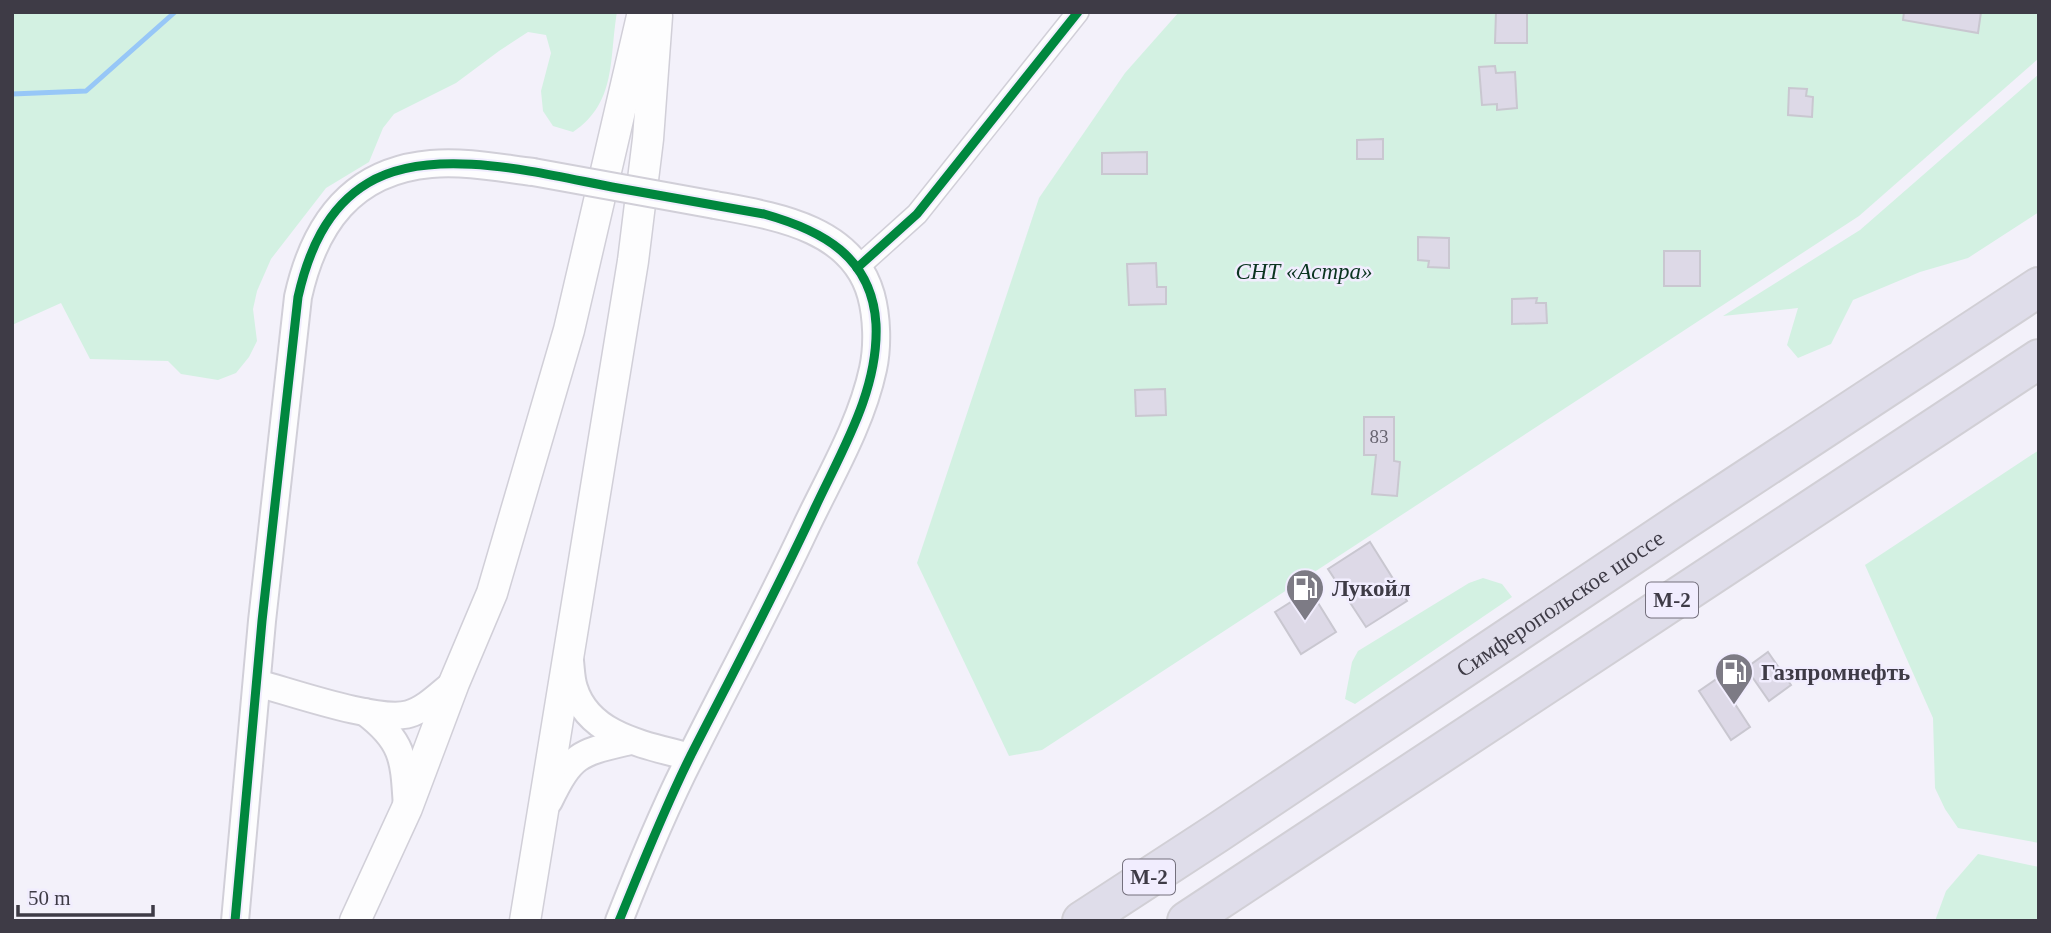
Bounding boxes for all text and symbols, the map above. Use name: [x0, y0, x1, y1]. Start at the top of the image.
park label: СНТ «Астра»: [1235, 259, 1373, 284]
house number: 83: [1370, 426, 1389, 447]
street label: Симферопольское шоссе: [1451, 525, 1669, 682]
fuel station icon: Лукойл: [1284, 567, 1326, 622]
place label: Лукойл: [1332, 576, 1411, 601]
road number: М-2: [1646, 582, 1698, 618]
fuel station icon: Газпромнефть: [1713, 651, 1755, 706]
place label: Газпромнефть: [1761, 660, 1910, 685]
road number: М-2: [1123, 860, 1175, 894]
scale bar: [18, 874, 152, 918]
text: 50 m: [28, 886, 71, 910]

